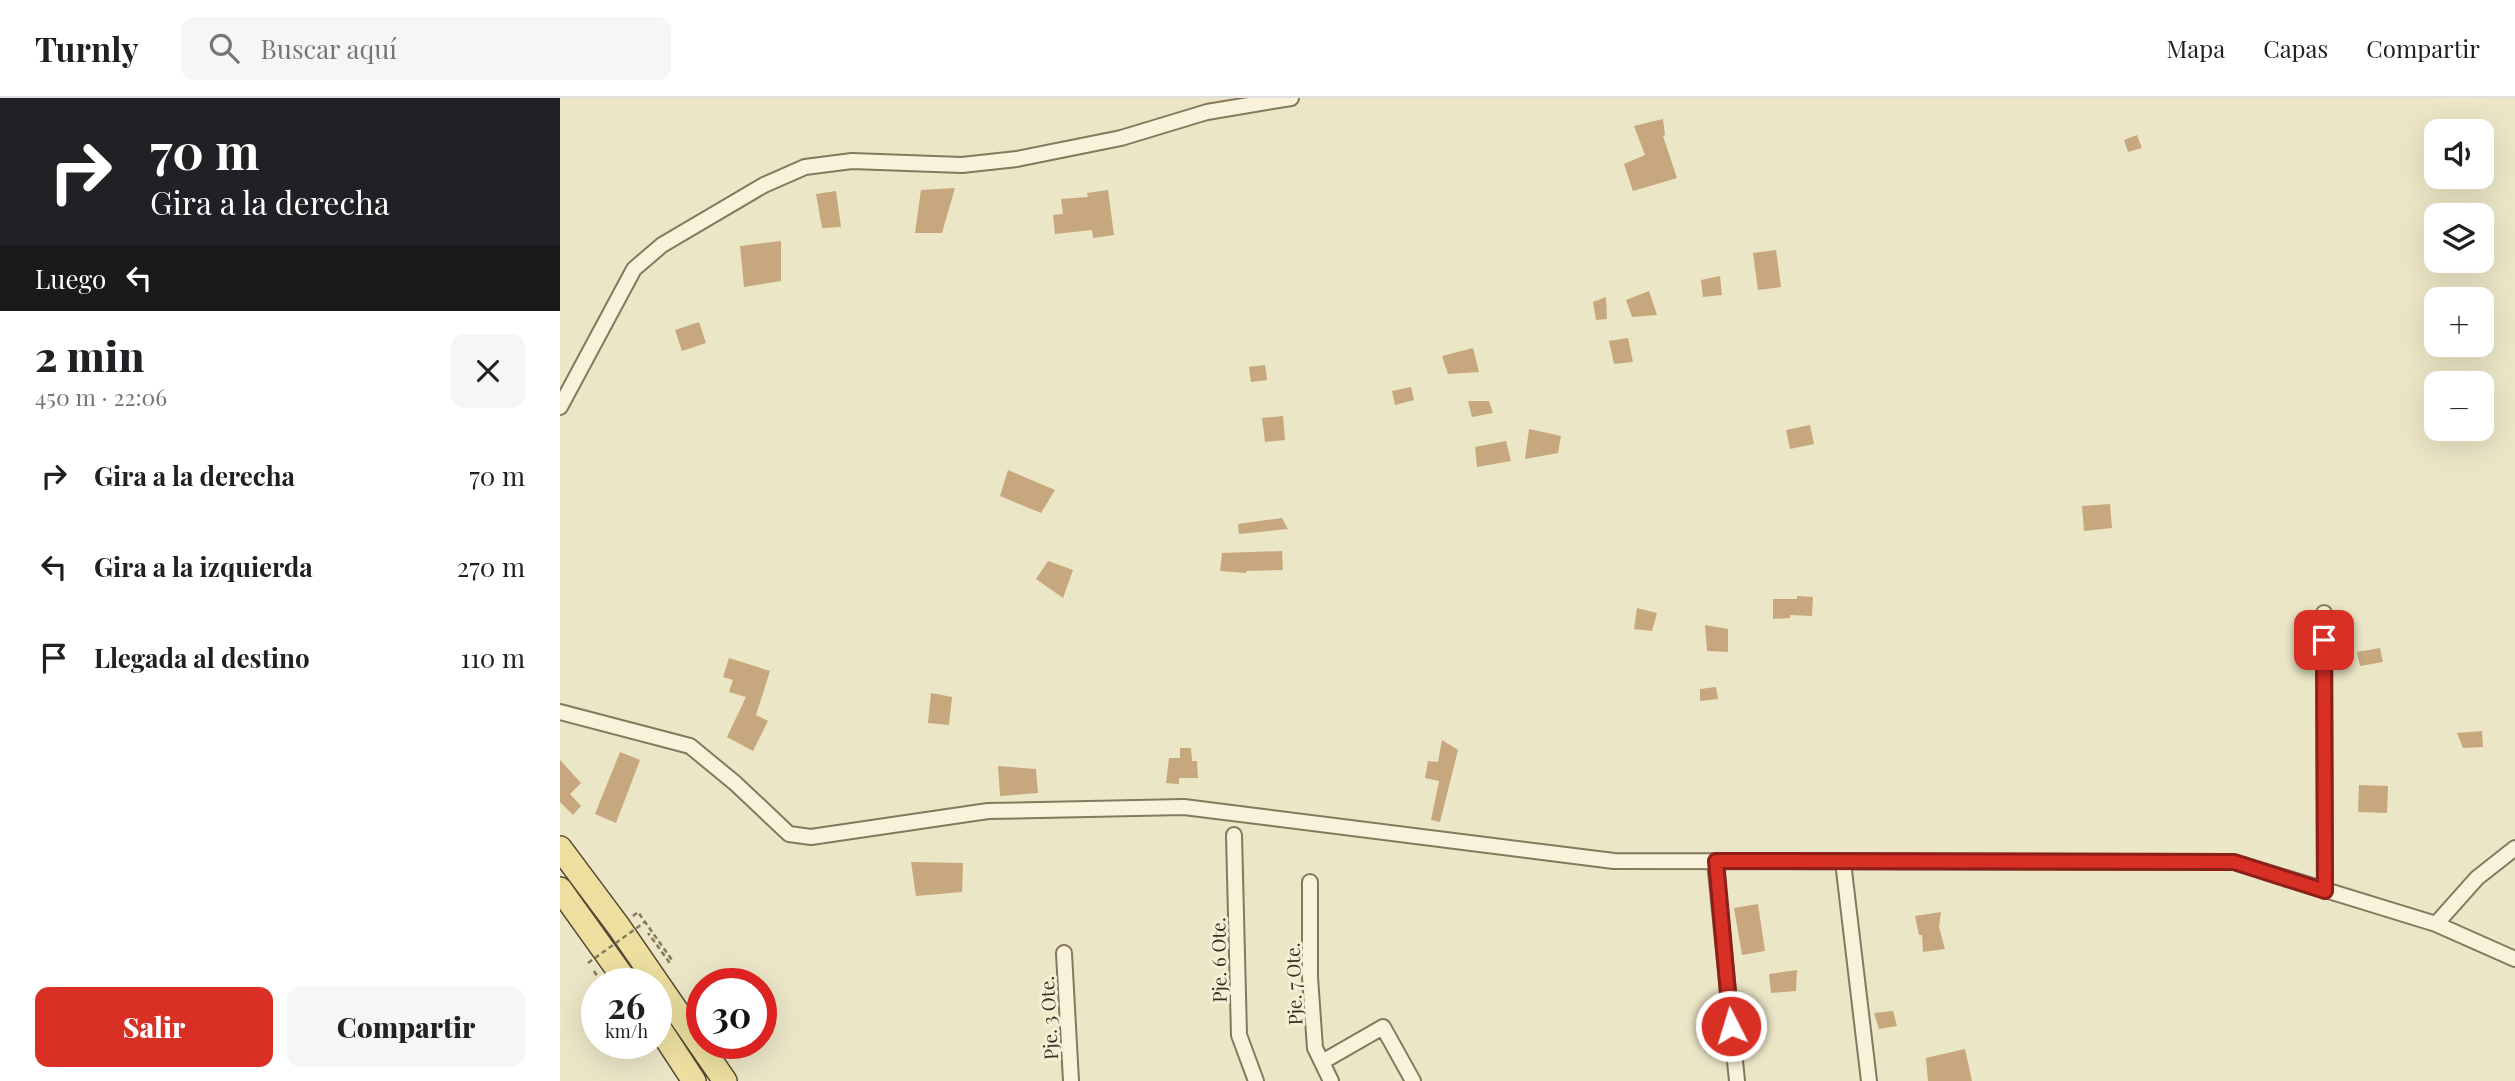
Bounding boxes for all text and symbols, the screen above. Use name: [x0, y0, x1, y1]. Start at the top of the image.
search box: [181, 17, 671, 80]
text: Turnly: [35, 26, 139, 70]
icon: search: [205, 29, 243, 67]
text: Buscar aquí: [261, 31, 397, 66]
text: Mapa: [2167, 32, 2225, 64]
text: Capas: [2263, 32, 2328, 64]
text: Compartir: [2366, 32, 2480, 64]
text: 70 m: [150, 117, 260, 182]
map controls: [2424, 119, 2494, 441]
button: sound: [2424, 119, 2494, 189]
icon: right: [35, 126, 126, 217]
text: Gira a la derecha: [150, 180, 390, 223]
button: layers: [2424, 203, 2494, 273]
icon: left: [120, 259, 158, 297]
text: Luego: [35, 261, 106, 296]
button: +: [2424, 287, 2494, 357]
text: 2 min: [35, 327, 144, 383]
button: close: [451, 334, 525, 408]
button: −: [2424, 371, 2494, 441]
text: 450 m · 22:06: [35, 381, 167, 412]
icon: right: [35, 457, 73, 495]
text: Gira a la derecha: [94, 458, 295, 493]
text: 70 m: [469, 458, 525, 493]
icon: left: [35, 548, 73, 586]
text: Gira a la izquierda: [94, 549, 313, 584]
text: 270 m: [457, 549, 525, 584]
pin: [2294, 610, 2354, 670]
icon: arrive: [2305, 621, 2343, 659]
icon: arrive: [35, 639, 73, 677]
text: Llegada al destino: [94, 640, 310, 675]
text: 110 m: [461, 640, 525, 675]
street label: Pje. 6 Ote.: [1204, 917, 1232, 1003]
street label: Pje. 7 Ote.: [1279, 942, 1307, 1026]
speed limit sign: 30: [686, 968, 777, 1059]
street label: Pje. 3 Ote.: [1033, 975, 1063, 1061]
text: 26: [608, 981, 645, 1028]
button: Salir: [35, 987, 273, 1067]
button: Compartir: [287, 987, 525, 1067]
position arrow: [1694, 989, 1768, 1063]
text: km/h: [605, 1019, 648, 1043]

